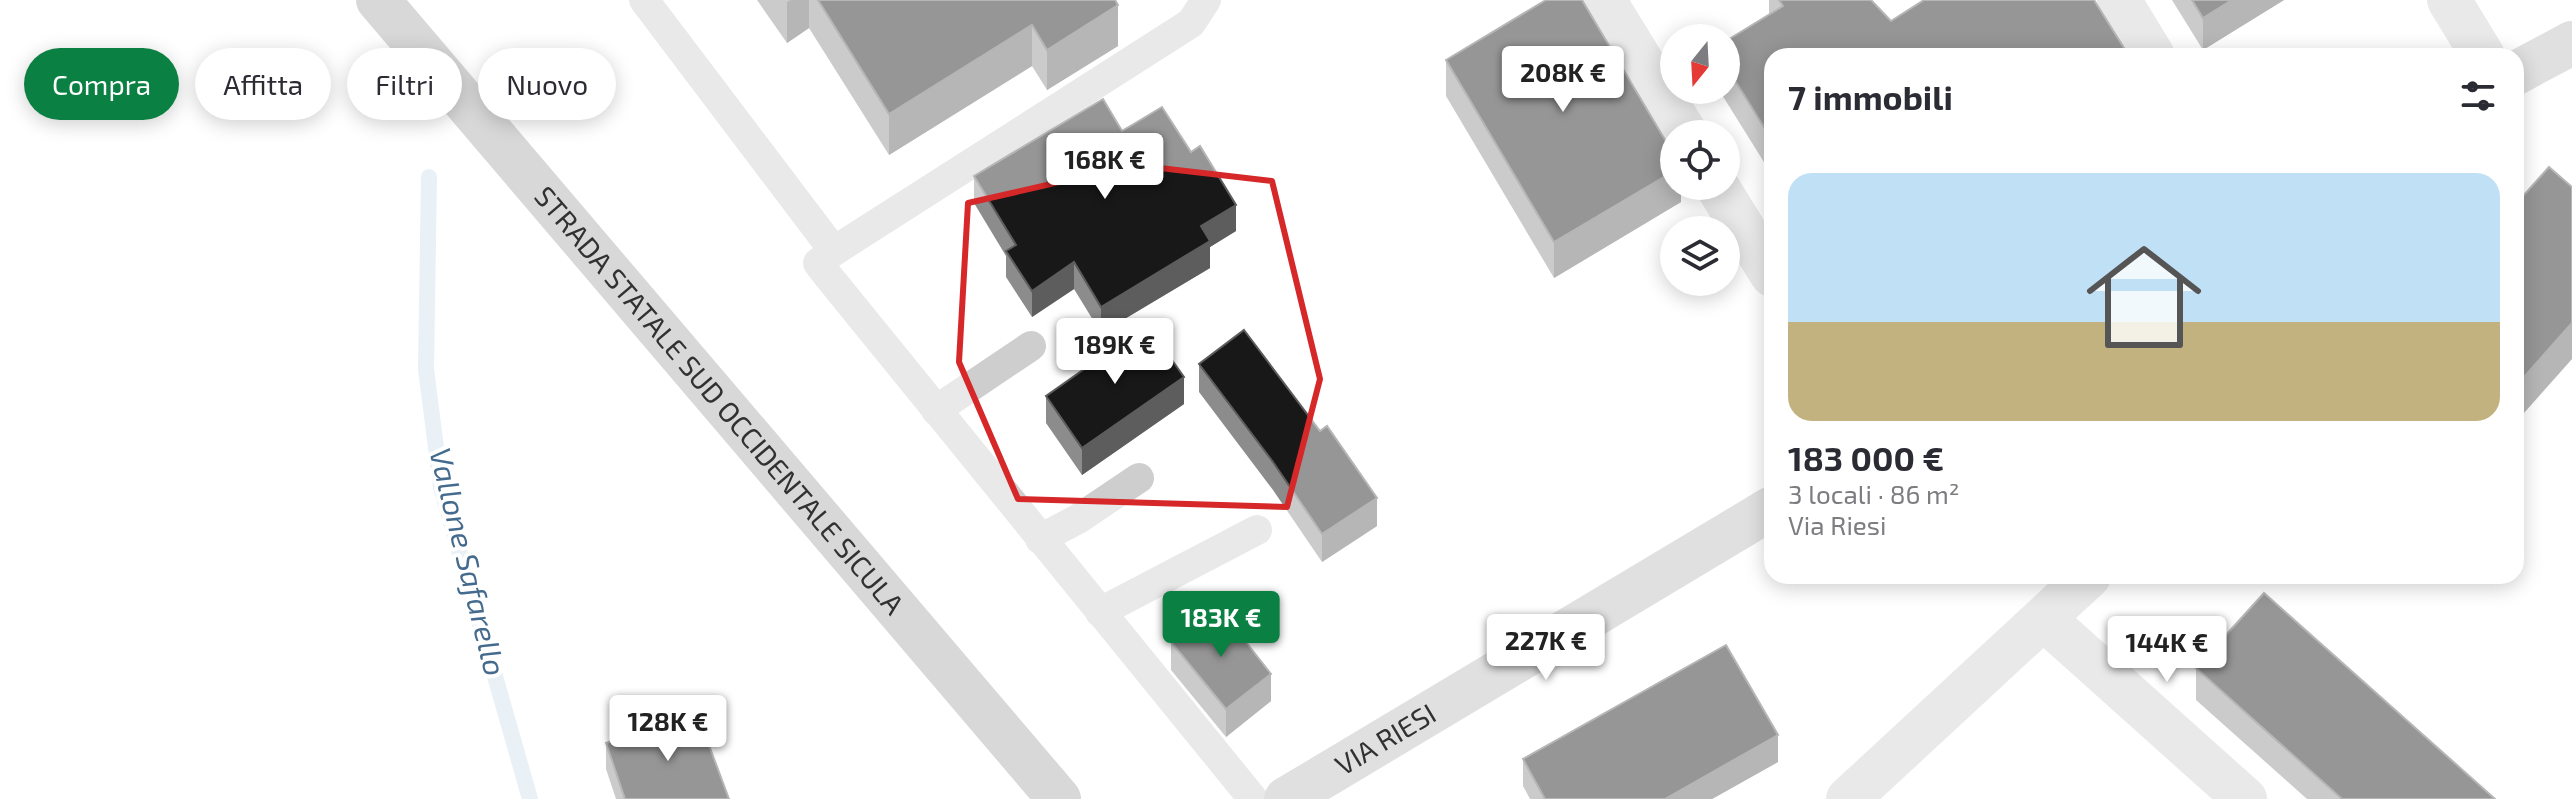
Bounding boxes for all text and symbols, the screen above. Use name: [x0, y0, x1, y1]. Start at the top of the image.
north arrow: [1660, 24, 1740, 104]
map controls: [1660, 24, 1740, 296]
pin: 208K €: [1498, 46, 1628, 114]
chip: Compra: [24, 48, 179, 120]
chip: Affitta: [195, 48, 331, 120]
chip: Filtri: [347, 48, 462, 120]
chip: Nuovo: [478, 48, 616, 120]
text: 208K €: [1520, 56, 1606, 87]
icon: filters: [2456, 74, 2500, 118]
text: 7 immobili: [1788, 76, 1953, 117]
button: locate: [1660, 120, 1740, 200]
pin: 168K €: [1040, 133, 1170, 201]
text: 168K €: [1064, 143, 1146, 174]
street label: STRADA STATALE SUD OCCIDENTALE SICULA: [528, 179, 912, 621]
button: layers: [1660, 216, 1740, 296]
icon: home: [2072, 225, 2216, 369]
pin: 189K €: [1050, 318, 1180, 386]
text: 189K €: [1074, 328, 1156, 359]
text: 183 000 €: [1788, 437, 1944, 478]
water label: Vallone Safarello: [423, 444, 515, 679]
text: 3 locali · 86 m²: [1788, 478, 1960, 509]
text: Via Riesi: [1788, 509, 1887, 540]
pin: 183K €: [1156, 591, 1286, 659]
text: 183K €: [1181, 601, 1261, 632]
pin: 227K €: [1481, 614, 1611, 682]
pin: 144K €: [2102, 616, 2232, 684]
text: 227K €: [1505, 624, 1587, 655]
text: 144K €: [2126, 626, 2208, 657]
pin: 128K €: [603, 695, 733, 763]
street label: VIA RIESI: [1329, 696, 1441, 782]
text: 128K €: [627, 705, 709, 736]

